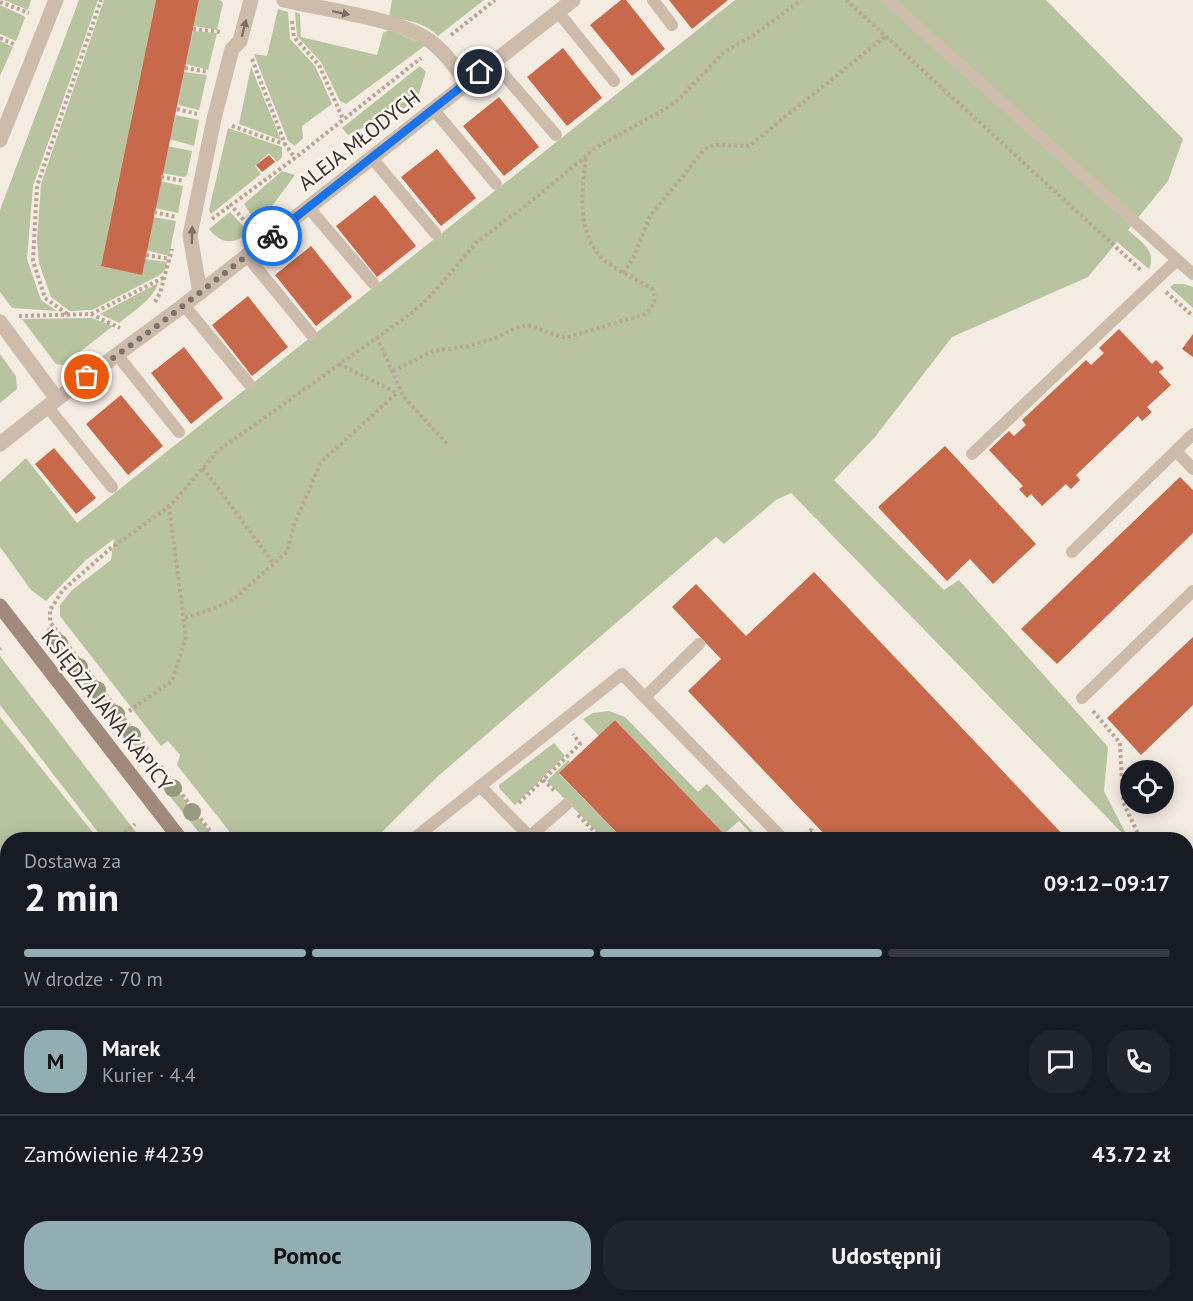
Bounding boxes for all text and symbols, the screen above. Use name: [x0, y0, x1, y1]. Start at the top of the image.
one-way arrow: [331, 8, 350, 18]
one-way arrow: [239, 19, 249, 37]
pin: [454, 46, 505, 97]
icon: home: [463, 55, 496, 88]
street label: ALEJA MŁODYCH: [292, 84, 426, 196]
courier: [242, 206, 302, 266]
icon: bike: [256, 220, 289, 253]
one-way arrow: [187, 226, 197, 245]
pin: [61, 351, 112, 402]
icon: bag: [70, 360, 103, 393]
street label: KSIĘDZA JANA KAPICY: [36, 624, 179, 796]
map controls: [1120, 760, 1174, 814]
button: locate: [1120, 760, 1174, 814]
text: Dostawa za: [24, 848, 121, 874]
text: 09:12–09:17: [1044, 869, 1170, 897]
text: 2 min: [24, 871, 119, 922]
text: W drodze · 70 m: [24, 966, 163, 992]
button: chat: [1029, 1030, 1092, 1093]
button: phone: [1107, 1030, 1170, 1093]
text: Marek: [102, 1034, 160, 1062]
text: M: [47, 1047, 64, 1075]
text: Kurier · 4.4: [102, 1062, 196, 1088]
text: Zamówienie #4239: [24, 1140, 204, 1168]
text: 43.72 zł: [1092, 1140, 1170, 1168]
button: Pomoc: [24, 1221, 591, 1290]
button: Udostępnij: [603, 1221, 1170, 1290]

